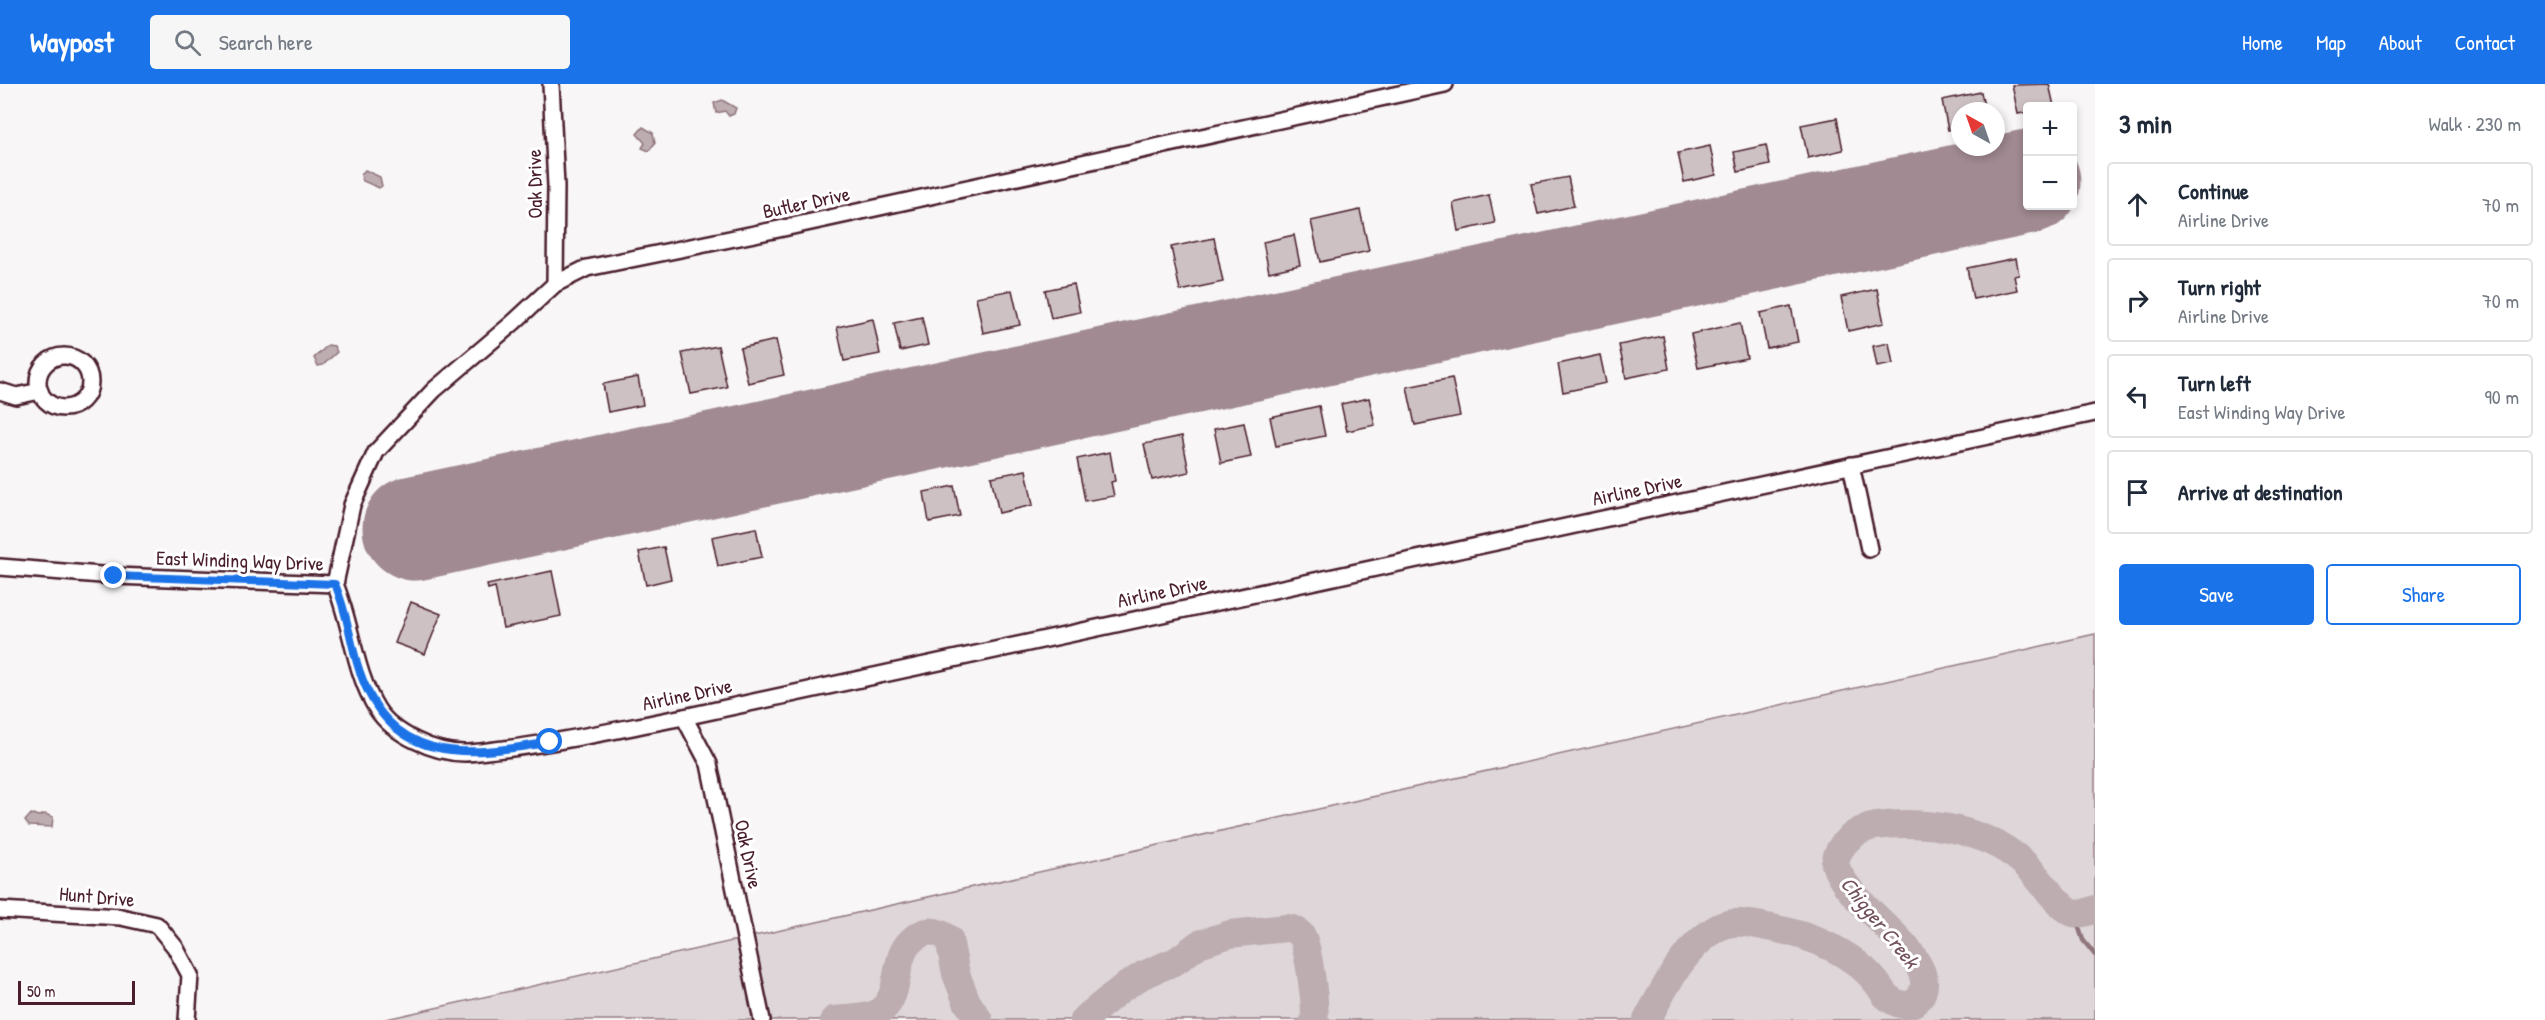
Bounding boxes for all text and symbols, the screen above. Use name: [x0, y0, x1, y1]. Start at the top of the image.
search box: [150, 15, 570, 69]
text: Waypost: [30, 23, 114, 61]
icon: search: [171, 26, 204, 59]
text: Search here: [219, 27, 313, 57]
text: Home: [2242, 28, 2283, 57]
text: Map: [2316, 28, 2346, 57]
text: About: [2379, 28, 2422, 57]
text: Contact: [2455, 28, 2515, 57]
north arrow: [1951, 102, 2005, 156]
map controls: [2023, 102, 2077, 210]
button: +: [2023, 102, 2077, 156]
text: 3 min: [2119, 106, 2172, 141]
text: Walk · 230 m: [2429, 110, 2521, 137]
street label: Oak Drive: [520, 149, 548, 219]
button: −: [2023, 156, 2077, 210]
text: Continue: [2178, 176, 2249, 206]
street label: Butler Drive: [760, 180, 852, 224]
icon: ahead: [2121, 188, 2154, 221]
text: 70 m: [2482, 191, 2519, 218]
text: Airline Drive: [2178, 206, 2269, 233]
text: Turn right: [2178, 272, 2261, 302]
icon: right: [2121, 284, 2154, 317]
text: 70 m: [2482, 287, 2519, 314]
text: Airline Drive: [2178, 302, 2269, 329]
text: Turn left: [2178, 368, 2251, 398]
icon: left: [2121, 380, 2154, 413]
text: 90 m: [2485, 383, 2519, 410]
text: East Winding Way Drive: [2178, 398, 2345, 425]
street label: Airline Drive: [1590, 466, 1684, 512]
icon: arrive: [2121, 476, 2154, 509]
text: Arrive at destination: [2178, 477, 2343, 507]
street label: East Winding Way Drive: [156, 544, 324, 576]
route end: [100, 562, 126, 588]
button: Save: [2119, 564, 2314, 625]
button: Share: [2326, 564, 2521, 625]
street label: Airline Drive: [1115, 568, 1209, 614]
street label: Airline Drive: [640, 671, 734, 717]
route start: [536, 728, 562, 754]
street label: Oak Drive: [729, 817, 769, 891]
water label: Chigger Creek: [1834, 870, 1927, 976]
street label: Hunt Drive: [58, 879, 136, 913]
scale bar: [18, 978, 135, 1006]
text: 50 m: [27, 980, 56, 1002]

